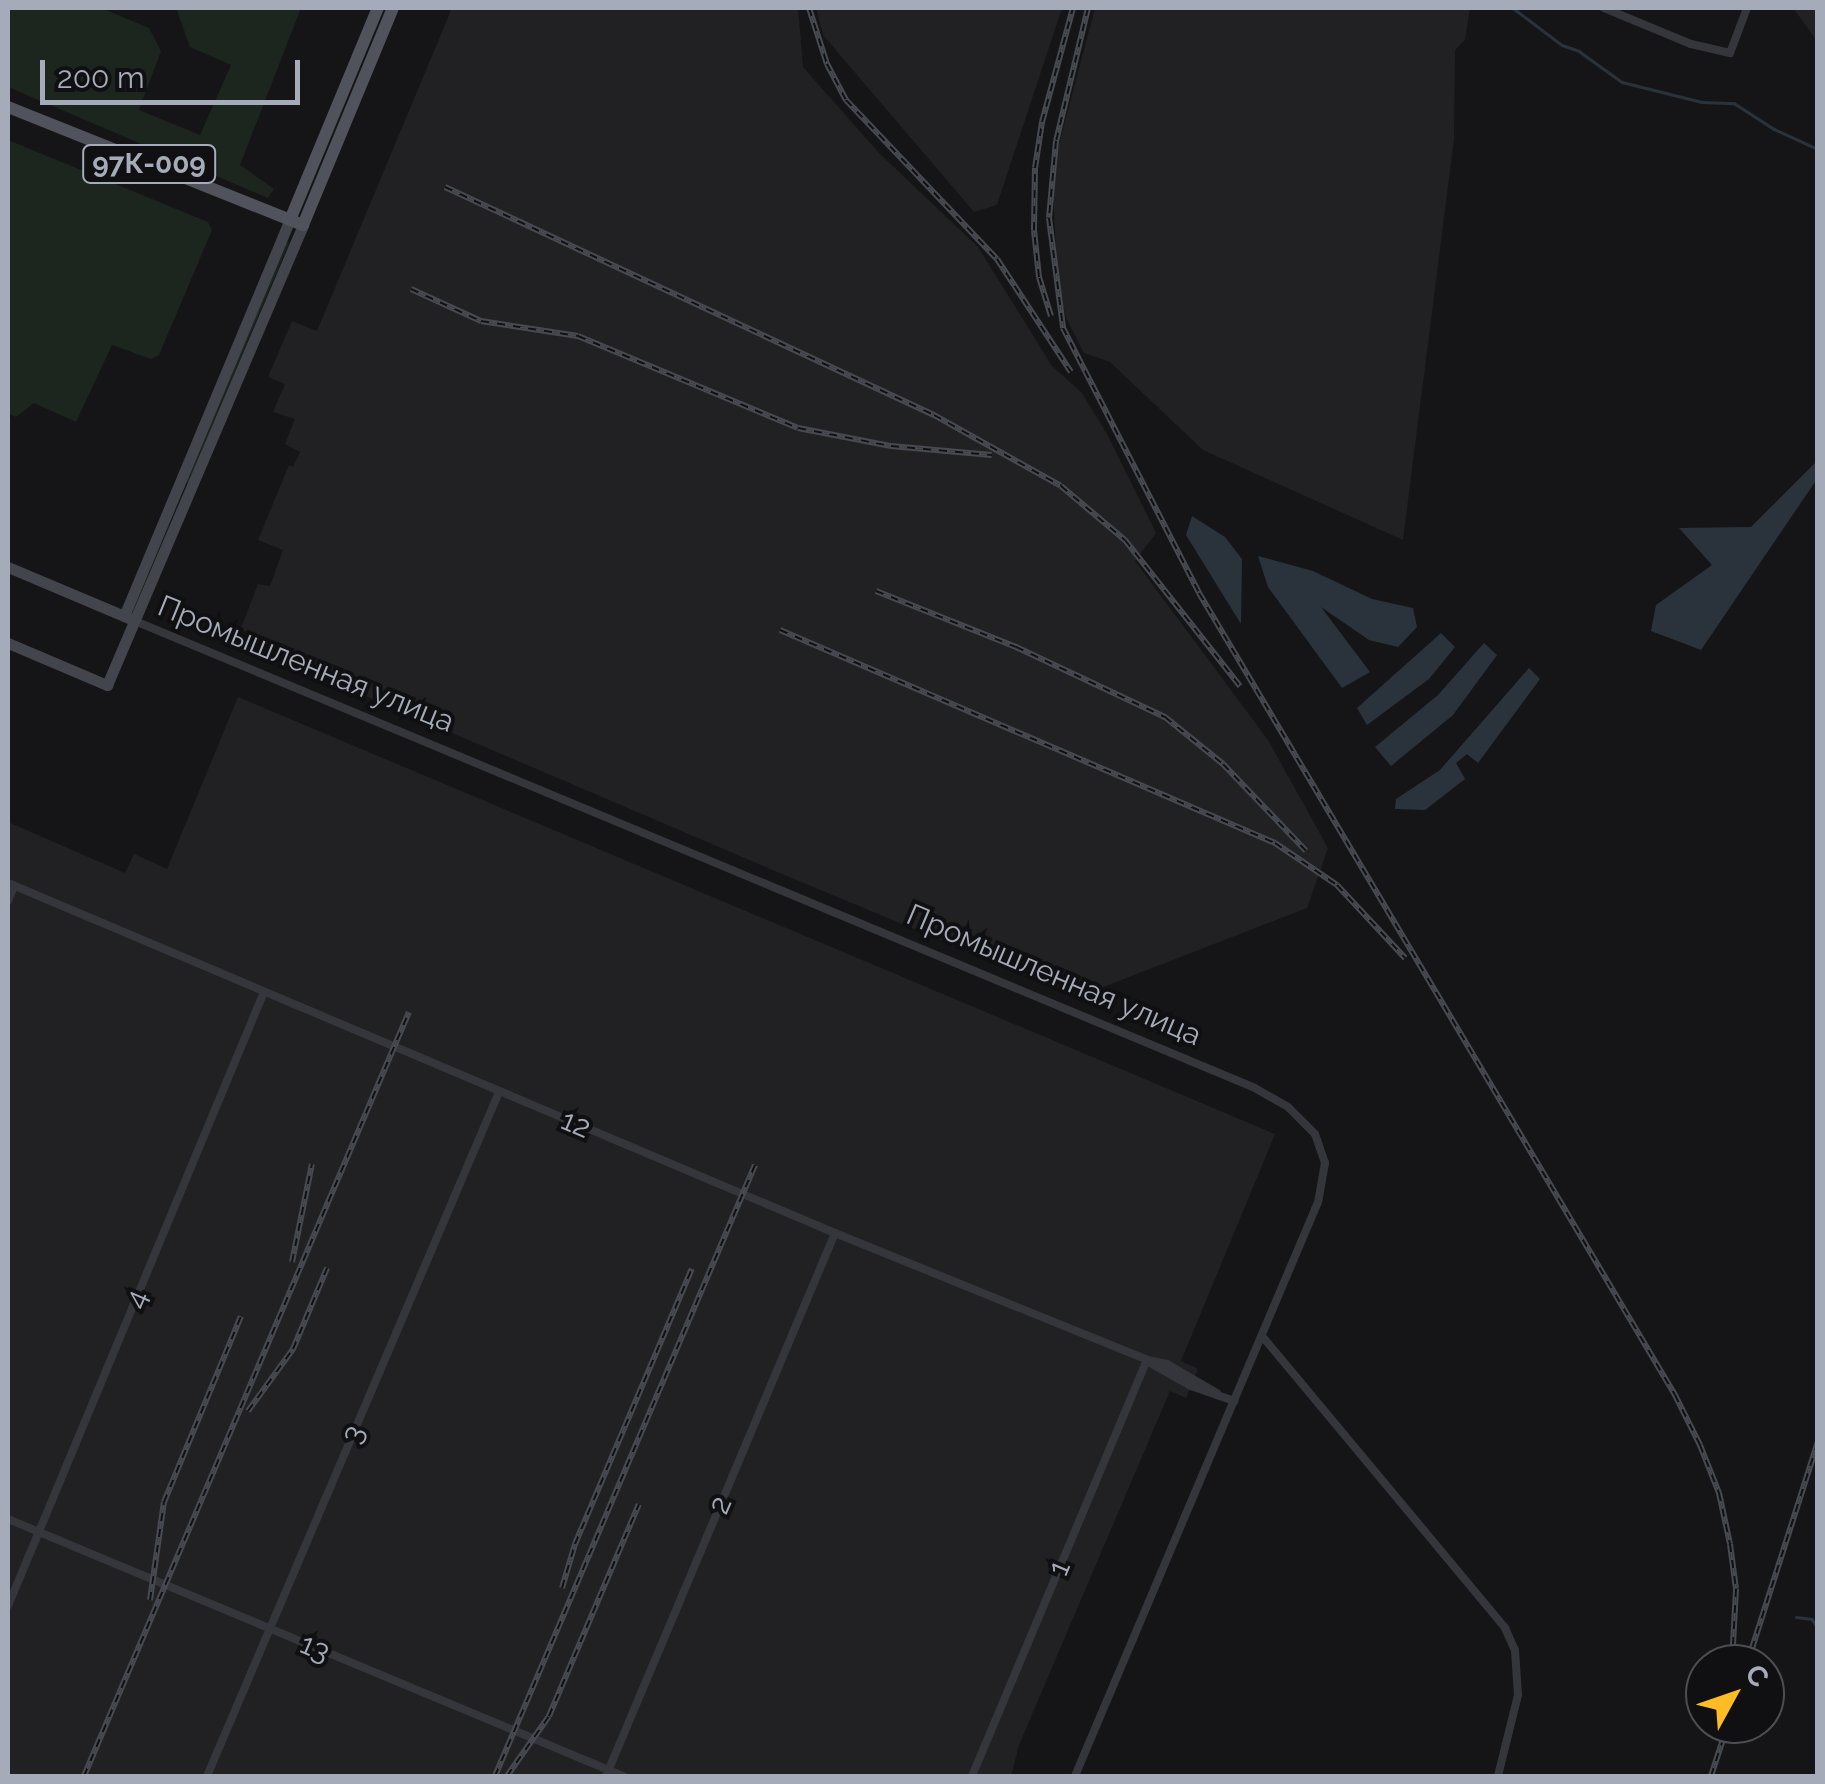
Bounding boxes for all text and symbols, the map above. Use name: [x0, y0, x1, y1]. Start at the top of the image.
scale bar: [45, 40, 305, 102]
text: 200 m: [57, 60, 145, 95]
road number: 97К-009: [82, 141, 216, 187]
street label: Промышленная улица: [152, 588, 460, 740]
street label: Промышленная улица: [901, 896, 1207, 1054]
street label: 12: [556, 1102, 596, 1146]
street label: 4: [116, 1284, 156, 1314]
street label: 3: [333, 1420, 373, 1448]
street label: 2: [700, 1491, 740, 1519]
street label: 1: [1040, 1555, 1078, 1581]
street label: 13: [295, 1626, 335, 1670]
north arrow: [1685, 1644, 1785, 1744]
text: С: [1738, 1658, 1776, 1694]

